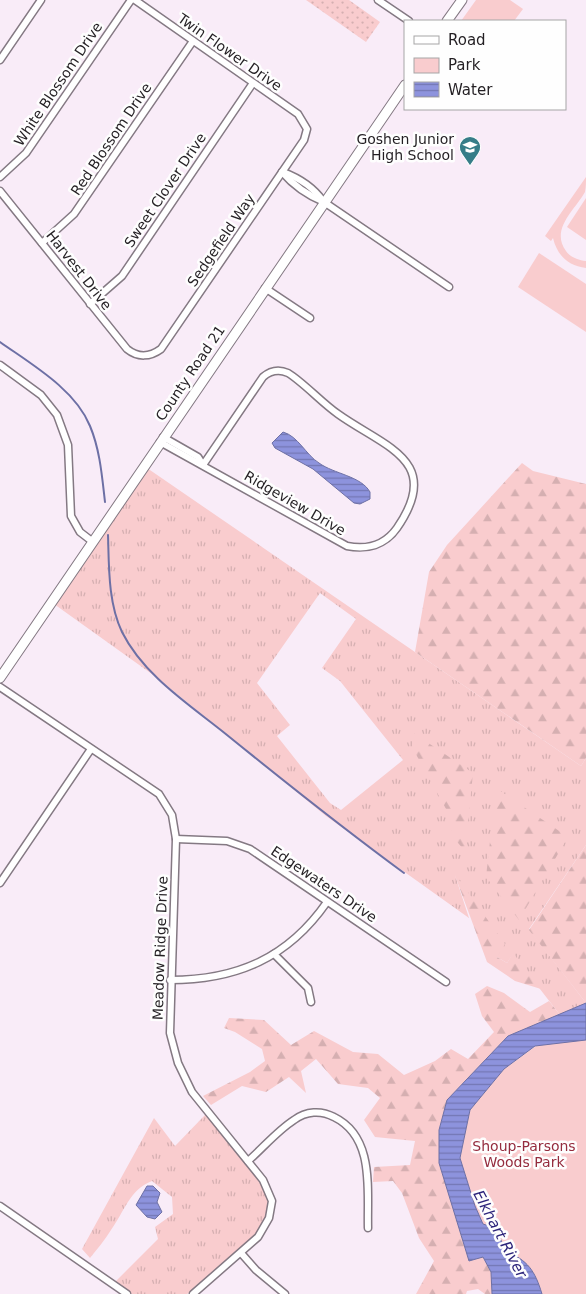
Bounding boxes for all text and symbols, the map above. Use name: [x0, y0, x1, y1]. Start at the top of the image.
street label: Twin Flower Drive: [174, 10, 285, 94]
street label: White Blossom Drive: [11, 19, 105, 149]
legend: [404, 20, 566, 110]
text: Road: [448, 31, 486, 49]
text: Park: [448, 56, 481, 74]
street label: Red Blossom Drive: [68, 80, 154, 198]
text: Water: [448, 81, 493, 99]
street label: Sweet Clover Drive: [121, 130, 209, 250]
place label: Goshen Junior High School: [356, 131, 454, 163]
school or university icon: Goshen Junior High School: [458, 135, 482, 166]
street label: Sedgefield Way: [184, 191, 258, 289]
street label: Harvest Drive: [43, 227, 115, 313]
street label: County Road 21: [152, 322, 228, 424]
street label: Ridgeview Drive: [242, 468, 348, 538]
street label: Edgewaters Drive: [268, 843, 380, 925]
street label: Meadow Ridge Drive: [149, 876, 171, 1020]
park label: Shoup-Parsons Woods Park: [472, 1138, 576, 1170]
water label: Elkhart River: [469, 1187, 531, 1282]

